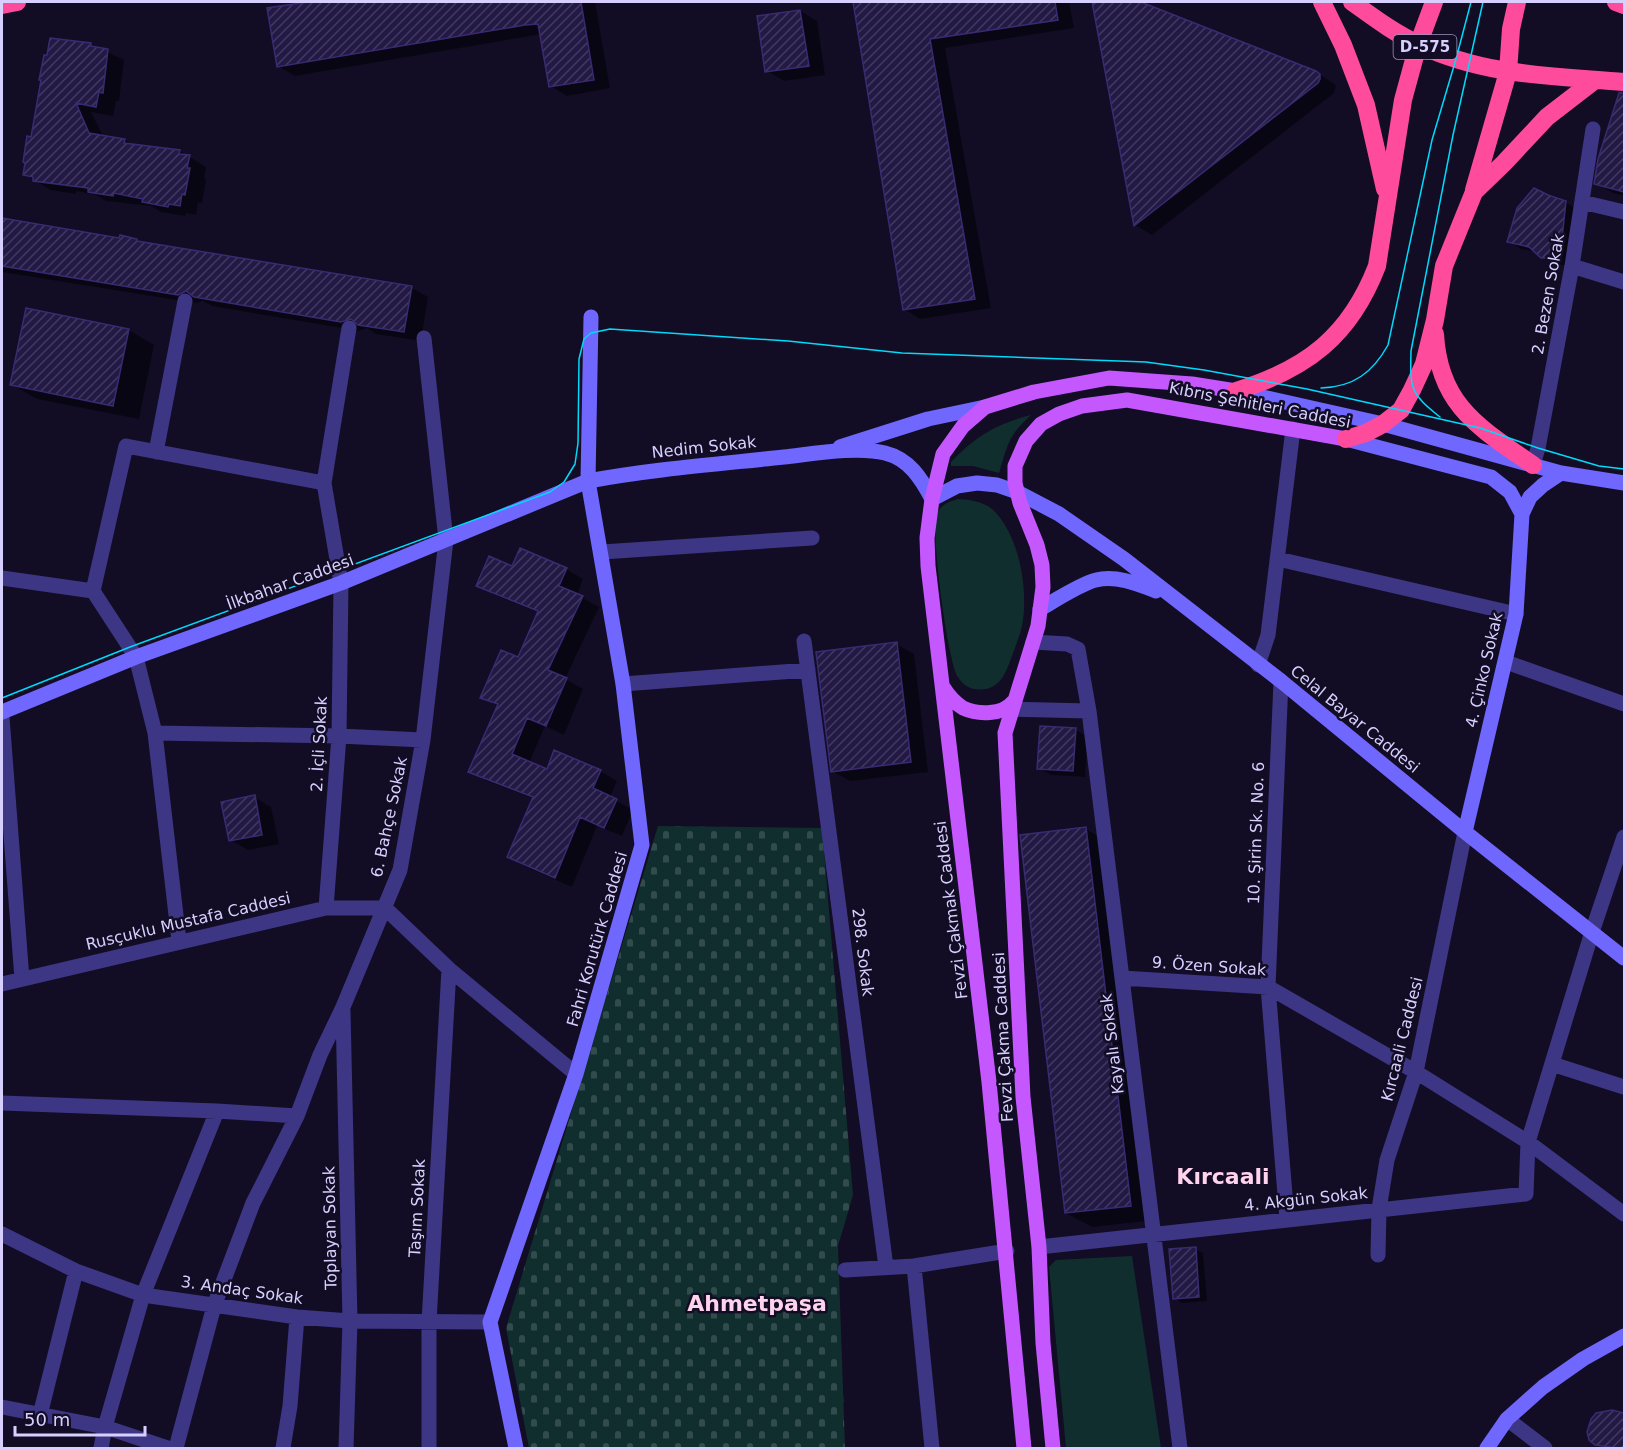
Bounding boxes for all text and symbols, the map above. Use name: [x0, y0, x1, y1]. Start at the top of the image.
road number: D-575: [1394, 35, 1456, 59]
street label: 2. Bezen Sokak: [1528, 231, 1568, 356]
street label: Kıbrıs Şehitleri Caddesi: [1168, 378, 1352, 432]
street label: Nedim Sokak: [651, 432, 758, 462]
street label: İlkbahar Caddesi: [224, 550, 356, 614]
street label: 4. Çinko Sokak: [1462, 610, 1507, 729]
street label: Celal Bayar Caddesi: [1287, 661, 1423, 777]
street label: 2. İçli Sokak: [307, 695, 331, 792]
street label: 6. Bahçe Sokak: [367, 754, 411, 879]
street label: 10. Şirin Sk. No. 6: [1244, 761, 1268, 905]
street label: Fevzi Çakmak Caddesi: [931, 820, 971, 1000]
street label: Fahri Korutürk Caddesi: [563, 849, 631, 1029]
street label: Rusçuklu Mustafa Caddesi: [84, 888, 292, 954]
street label: 298. Sokak: [848, 907, 878, 998]
street label: Fevzi Çakma Caddesi: [989, 952, 1017, 1122]
street label: 9. Özen Sokak: [1151, 953, 1267, 980]
street label: Kırcaali Caddesi: [1377, 975, 1427, 1103]
street label: Kayalı Sokak: [1096, 992, 1128, 1095]
street label: Taşım Sokak: [405, 1158, 429, 1259]
district label: Kırcaali: [1176, 1164, 1270, 1189]
street label: Toplayan Sokak: [319, 1165, 341, 1291]
street label: 4. Akgün Sokak: [1243, 1183, 1369, 1215]
street label: 3. Andaç Sokak: [180, 1272, 305, 1308]
district label: Ahmetpaşa: [687, 1291, 827, 1316]
scale bar: [15, 1399, 146, 1437]
text: 50 m: [24, 1409, 70, 1430]

